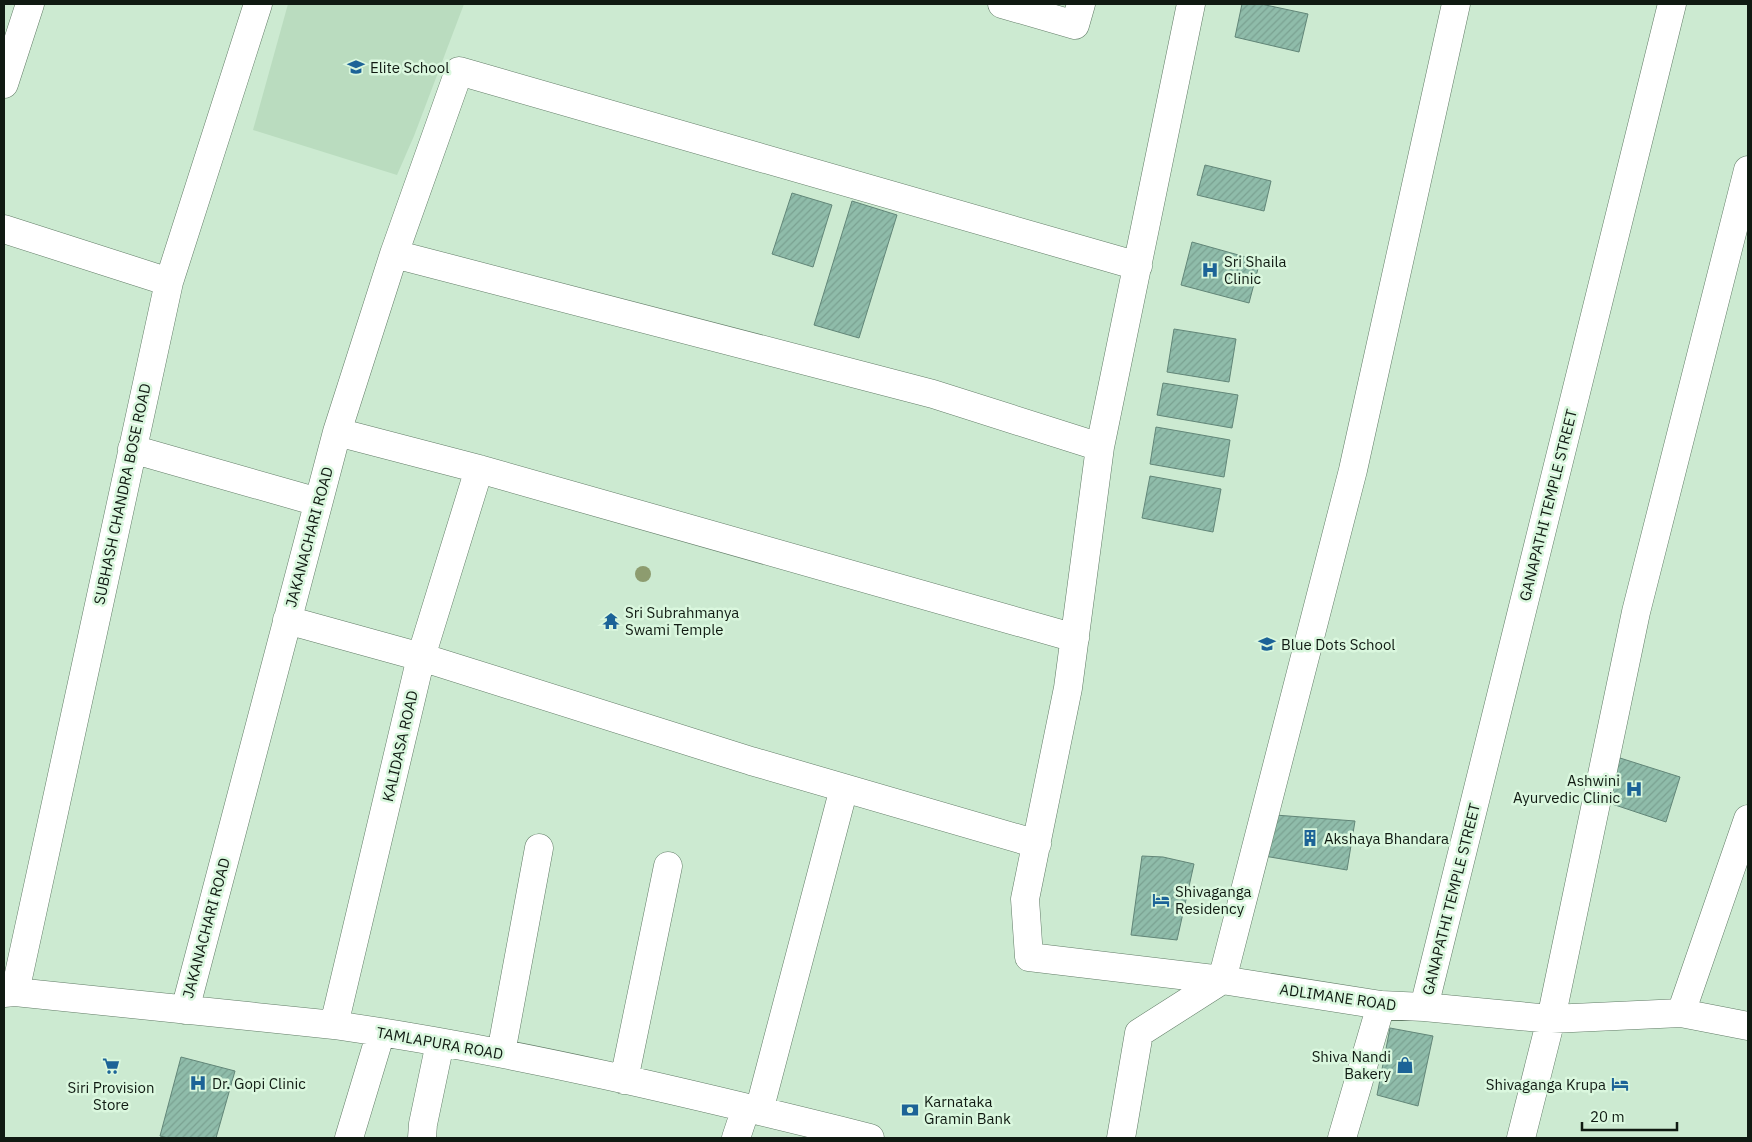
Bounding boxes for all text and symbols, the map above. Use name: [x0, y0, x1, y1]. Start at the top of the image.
school or university icon: Elite School: [346, 57, 366, 77]
place label: Elite School: [370, 58, 449, 77]
place label: Sri Shaila Clinic: [1224, 252, 1287, 288]
hospital icon: Sri Shaila Clinic: [1200, 260, 1220, 280]
street label: SUBHASH CHANDRA BOSE ROAD: [89, 382, 155, 606]
street label: GANAPATHI TEMPLE STREET: [1515, 407, 1581, 603]
street label: JAKANACHARI ROAD: [281, 465, 337, 609]
place label: Sri Subrahmanya Swami Temple: [625, 603, 739, 639]
temple icon: Sri Subrahmanya Swami Temple: [601, 611, 621, 631]
school or university icon: Blue Dots School: [1257, 634, 1277, 654]
place label: Blue Dots School: [1281, 635, 1395, 654]
street label: KALIDASA ROAD: [378, 689, 422, 803]
place label: Ashwini Ayurvedic Clinic: [1513, 771, 1620, 807]
hospital icon: Ashwini Ayurvedic Clinic: [1624, 779, 1644, 799]
street label: GANAPATHI TEMPLE STREET: [1418, 801, 1484, 997]
building icon: Akshaya Bhandara: [1300, 828, 1320, 848]
place label: Akshaya Bhandara: [1324, 829, 1449, 848]
street label: JAKANACHARI ROAD: [178, 856, 234, 1000]
place label: Shivaganga Residency: [1175, 882, 1252, 918]
hotel icon: Shivaganga Residency: [1151, 890, 1171, 910]
street label: ADLIMANE ROAD: [1279, 979, 1397, 1015]
street label: TAMLAPURA ROAD: [375, 1022, 505, 1064]
place label: Shiva Nandi Bakery: [1312, 1047, 1392, 1083]
shop icon: Shiva Nandi Bakery: [1395, 1055, 1415, 1075]
supermarket icon: Siri Provision Store: [101, 1056, 121, 1076]
hospital icon: Dr. Gopi Clinic: [188, 1073, 208, 1093]
place label: Dr. Gopi Clinic: [212, 1074, 306, 1093]
hotel icon: Shivaganga Krupa: [1610, 1074, 1630, 1094]
place label: Shivaganga Krupa: [1486, 1075, 1606, 1094]
place label: Siri Provision Store: [67, 1078, 155, 1114]
place label: Karnataka Gramin Bank: [924, 1092, 1011, 1128]
bank icon: Karnataka Gramin Bank: [900, 1100, 920, 1120]
scale bar: [1582, 1100, 1677, 1132]
text: 20 m: [1590, 1107, 1625, 1126]

